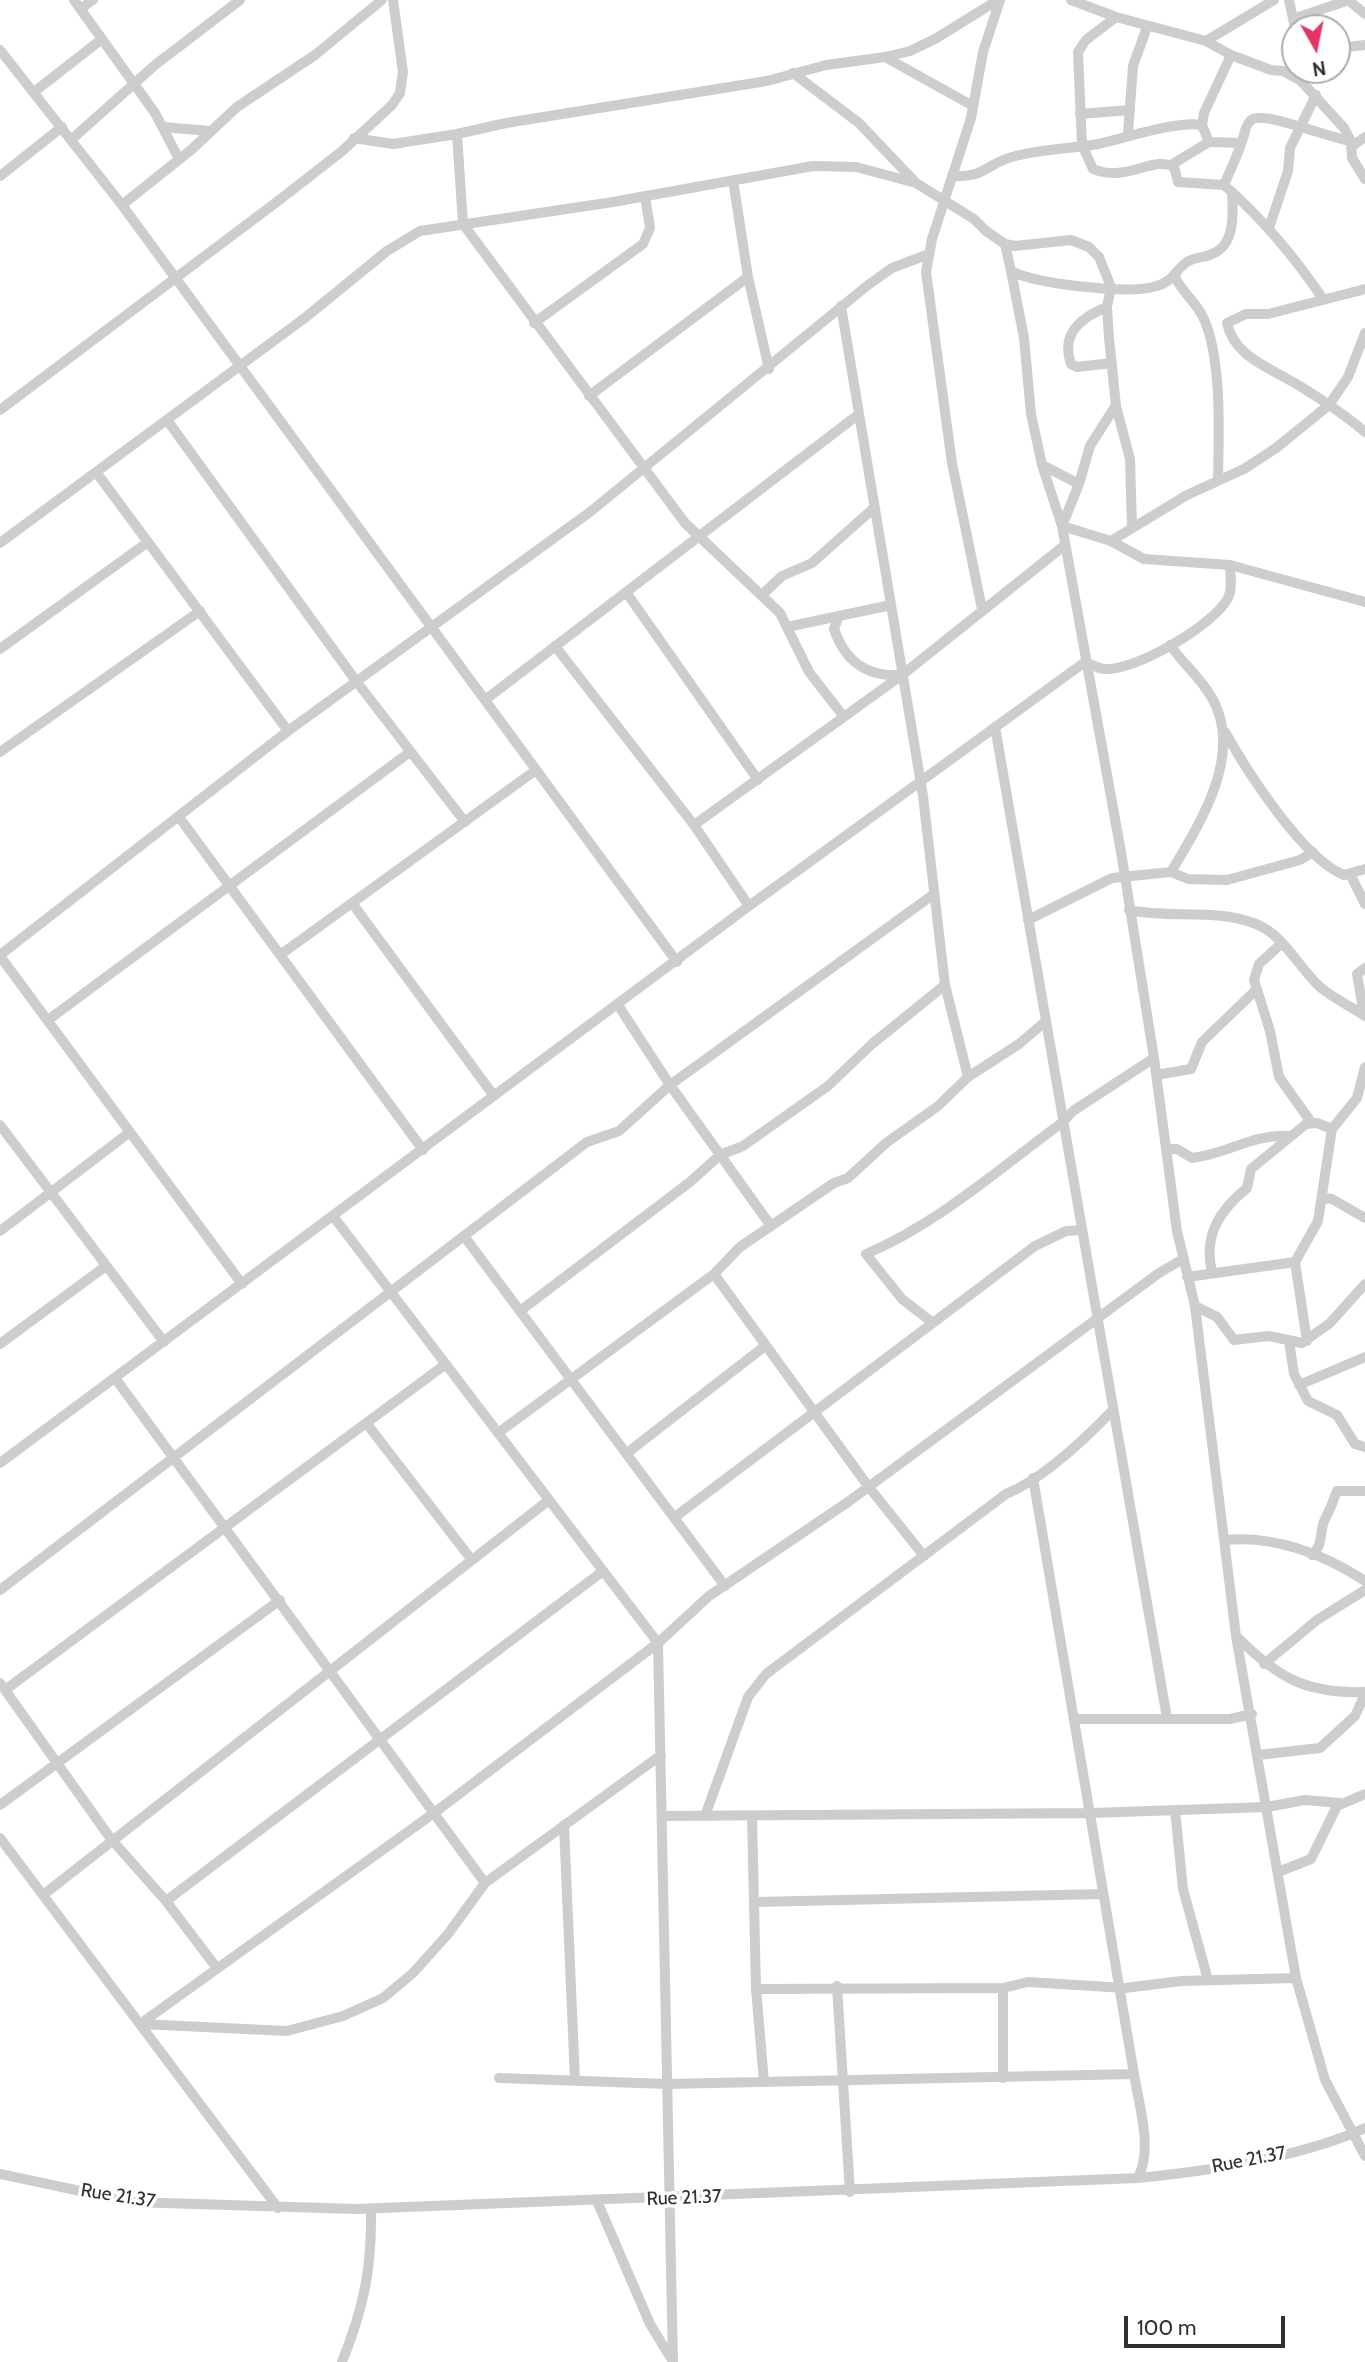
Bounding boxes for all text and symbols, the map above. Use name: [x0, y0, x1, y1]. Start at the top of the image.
north arrow: [1281, 14, 1351, 84]
text: N: [1311, 56, 1327, 81]
street label: Rue 21.37: [1210, 2142, 1288, 2178]
street label: Rue 21.37: [79, 2179, 157, 2213]
street label: Rue 21.37: [646, 2185, 722, 2211]
scale bar: [1127, 2302, 1288, 2346]
text: 100 m: [1137, 2315, 1196, 2340]

